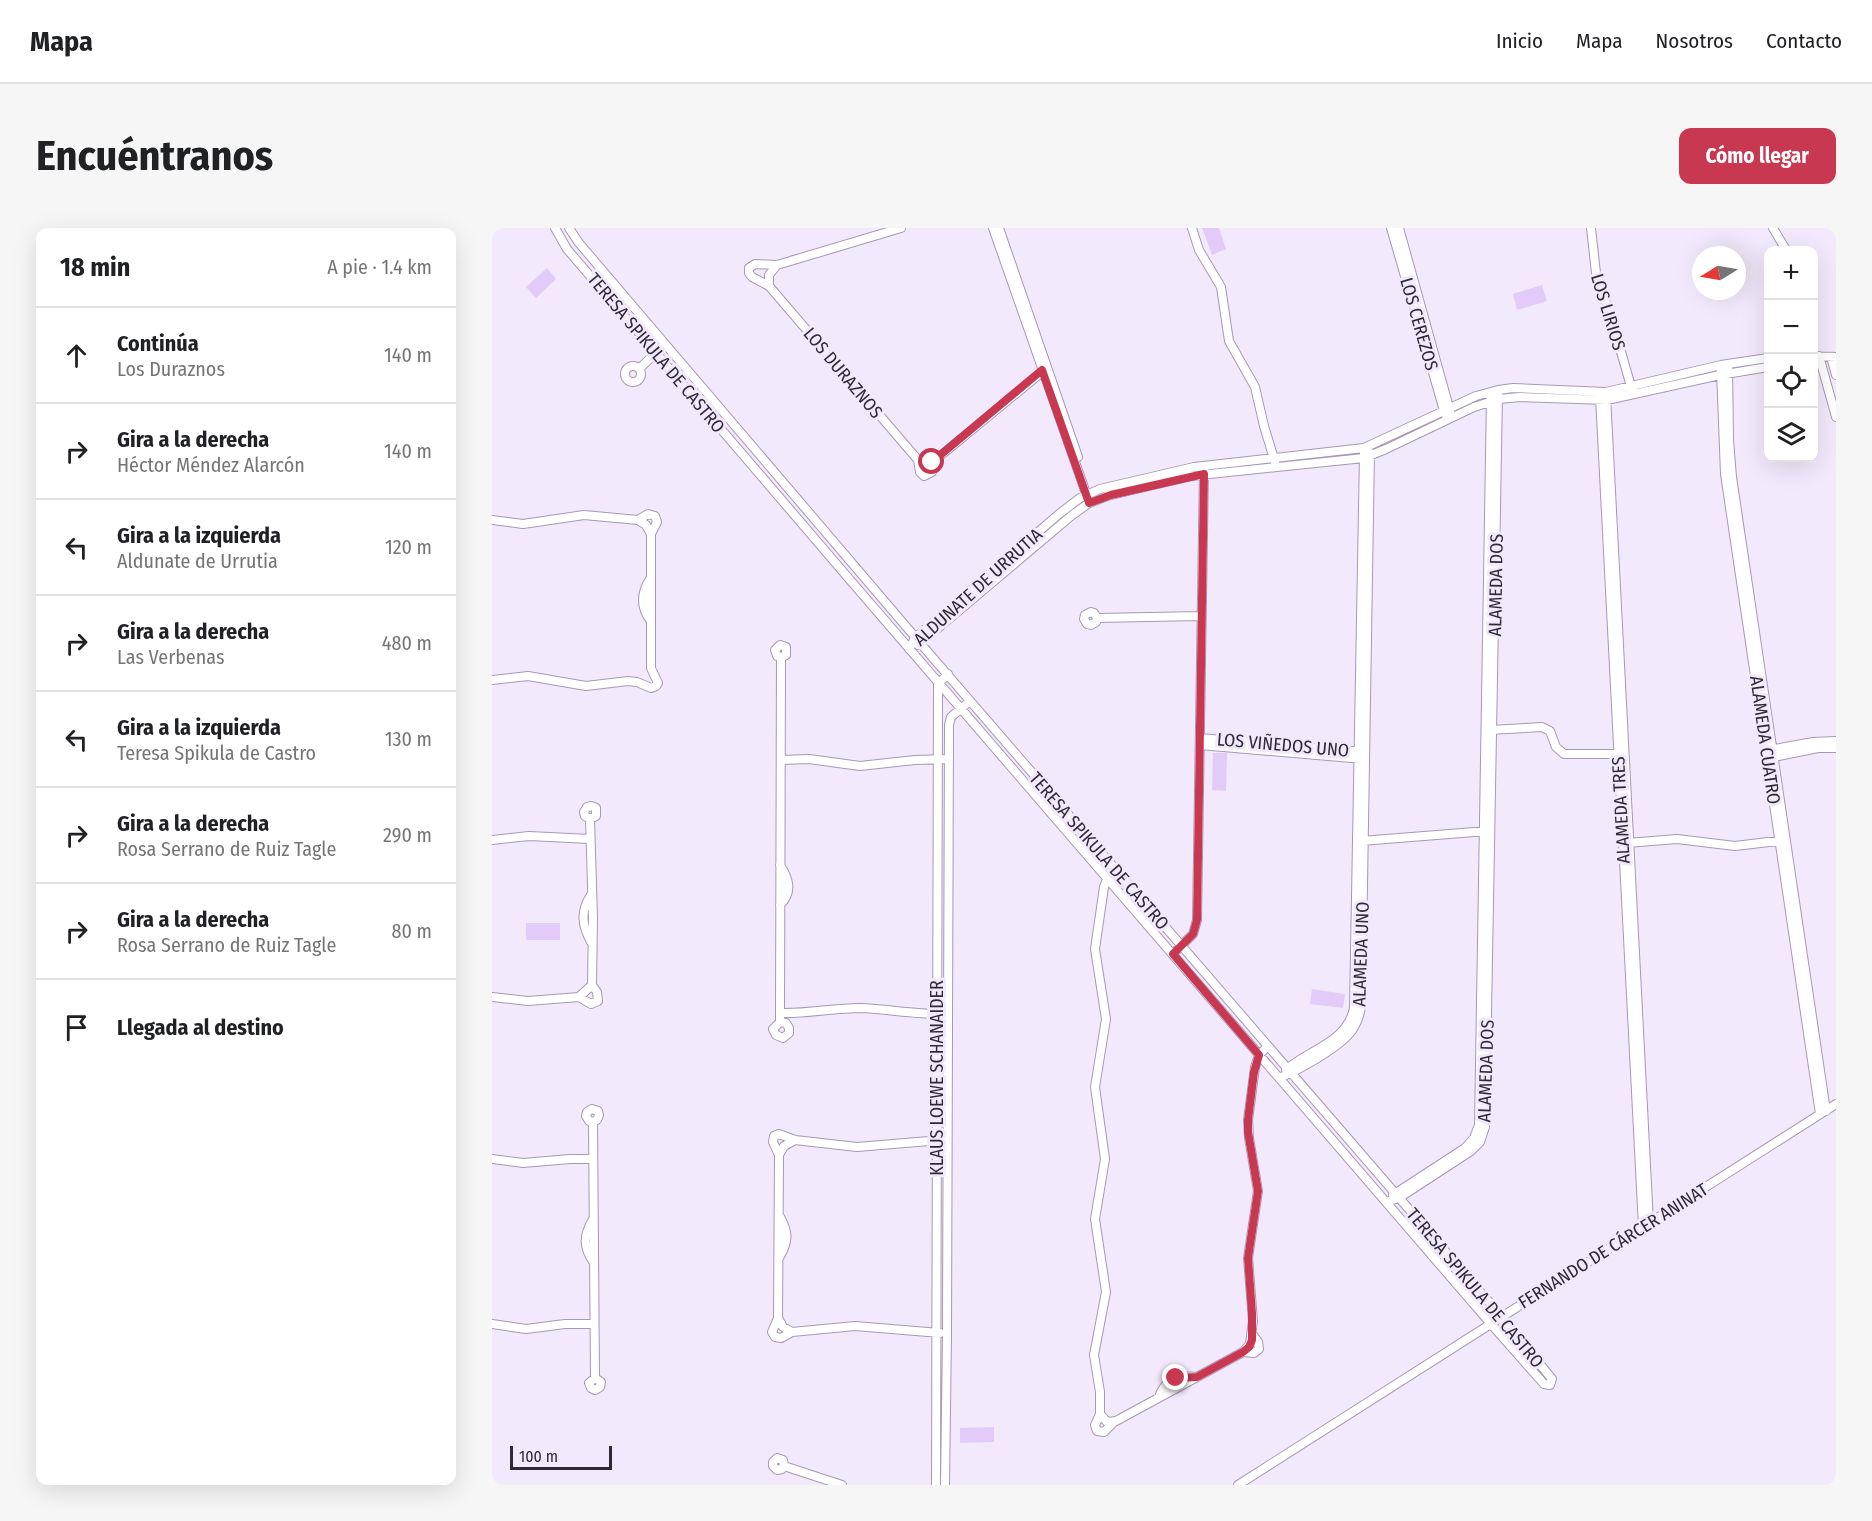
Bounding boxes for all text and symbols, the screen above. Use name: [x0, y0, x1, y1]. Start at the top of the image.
text: Mapa: [30, 25, 93, 58]
text: Inicio: [1496, 28, 1543, 54]
text: Mapa: [1576, 28, 1623, 54]
text: Nosotros: [1656, 28, 1733, 54]
text: Contacto: [1766, 28, 1842, 54]
button: Cómo llegar: [1679, 128, 1836, 184]
text: Encuéntranos: [36, 131, 273, 181]
north arrow: [1692, 246, 1746, 300]
map controls: [1764, 246, 1818, 462]
button: +: [1764, 246, 1818, 300]
text: 18 min: [60, 252, 130, 283]
text: A pie · 1.4 km: [327, 255, 432, 279]
street label: TERESA SPIKULA DE CASTRO: [583, 269, 729, 437]
street label: LOS LIRIOS: [1586, 271, 1630, 353]
street label: LOS CEREZOS: [1395, 275, 1443, 373]
button: −: [1764, 300, 1818, 354]
street label: LOS DURAZNOS: [799, 323, 887, 423]
text: Continúa: [117, 330, 199, 357]
icon: ahead: [60, 339, 93, 372]
text: 140 m: [384, 343, 432, 367]
button: locate: [1764, 354, 1818, 408]
text: Los Duraznos: [117, 357, 225, 381]
button: layers: [1764, 408, 1818, 462]
text: Gira a la derecha: [117, 426, 269, 453]
icon: right: [60, 435, 93, 468]
text: 140 m: [384, 439, 432, 463]
route start: [918, 448, 944, 474]
text: Héctor Méndez Alarcón: [117, 453, 305, 477]
text: Gira a la izquierda: [117, 522, 281, 549]
street label: ALDUNATE DE URRUTIA: [909, 523, 1047, 650]
icon: left: [60, 531, 93, 564]
street label: ALAMEDA DOS: [1484, 533, 1508, 637]
text: 120 m: [385, 535, 432, 559]
text: Aldunate de Urrutia: [117, 549, 278, 573]
text: Gira a la derecha: [117, 618, 269, 645]
icon: right: [60, 627, 93, 660]
text: 480 m: [382, 631, 432, 655]
text: Las Verbenas: [117, 645, 224, 669]
street label: ALAMEDA CUATRO: [1745, 674, 1785, 806]
text: Gira a la izquierda: [117, 714, 281, 741]
icon: left: [60, 723, 93, 756]
text: 130 m: [385, 727, 432, 751]
street label: LOS VIÑEDOS UNO: [1216, 728, 1350, 762]
text: Teresa Spikula de Castro: [117, 741, 316, 765]
street label: ALAMEDA TRES: [1607, 756, 1635, 864]
street label: TERESA SPIKULA DE CASTRO: [1025, 768, 1173, 934]
text: Gira a la derecha: [117, 810, 269, 837]
icon: right: [60, 819, 93, 852]
text: 290 m: [383, 823, 432, 847]
text: Rosa Serrano de Ruiz Tagle: [117, 837, 336, 861]
street label: ALAMEDA UNO: [1348, 901, 1374, 1007]
text: Gira a la derecha: [117, 906, 269, 933]
icon: right: [60, 915, 93, 948]
text: 80 m: [392, 919, 432, 943]
text: Rosa Serrano de Ruiz Tagle: [117, 933, 336, 957]
street label: KLAUS LOEWE SCHANAIDER: [926, 980, 948, 1176]
icon: arrive: [60, 1011, 93, 1044]
text: Llegada al destino: [117, 1014, 284, 1041]
street label: ALAMEDA DOS: [1473, 1019, 1499, 1123]
street label: FERNANDO DE CÁRCER ANINAT: [1514, 1177, 1712, 1313]
street label: TERESA SPIKULA DE CASTRO: [1402, 1204, 1548, 1372]
route end: [1162, 1364, 1188, 1390]
scale bar: [510, 1443, 612, 1470]
text: 100 m: [519, 1447, 558, 1466]

